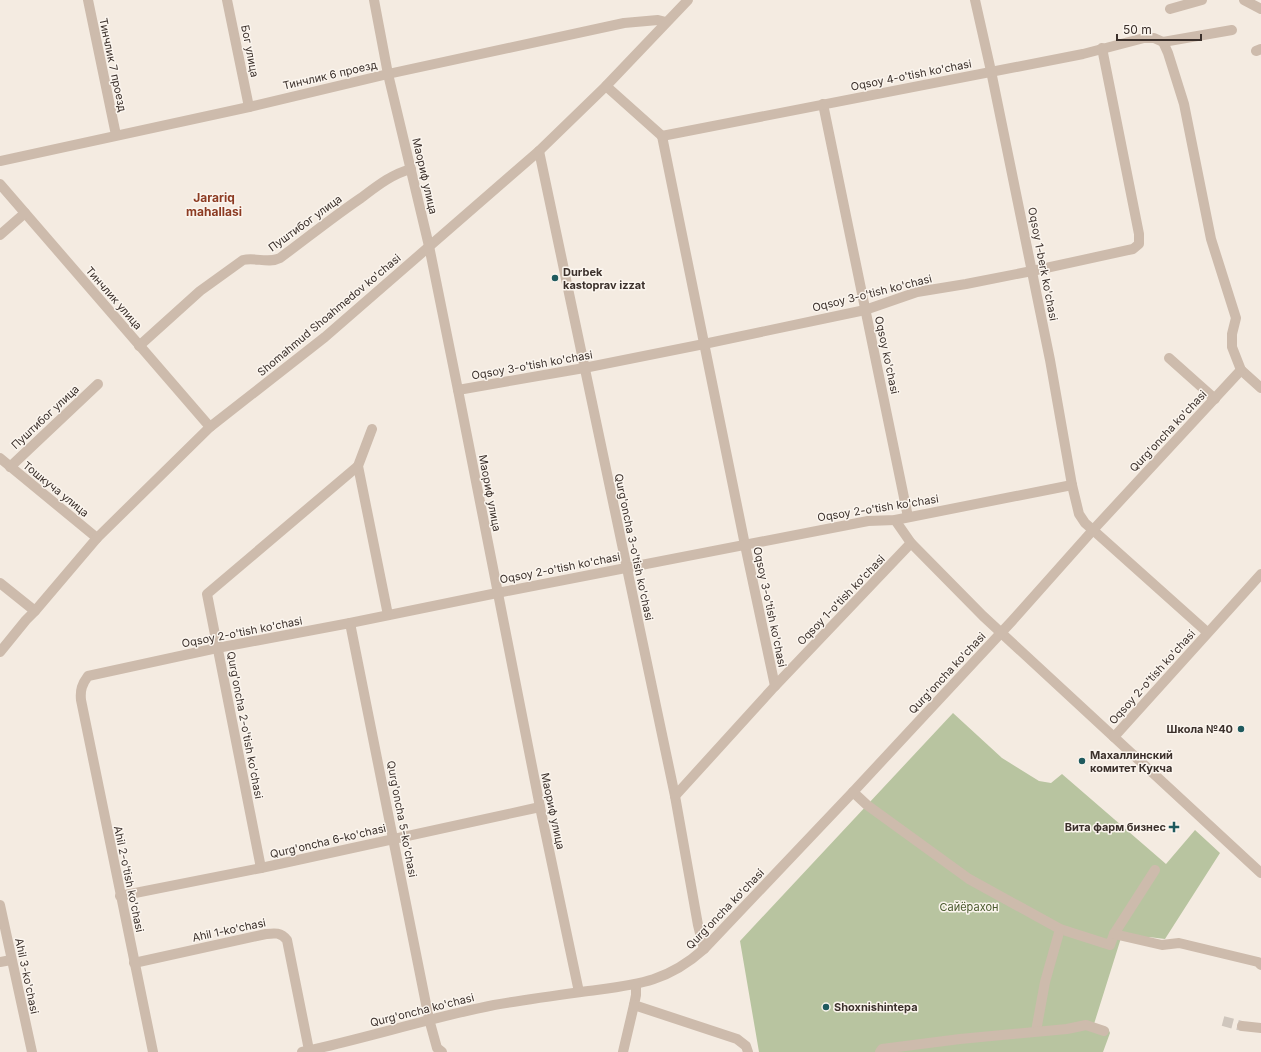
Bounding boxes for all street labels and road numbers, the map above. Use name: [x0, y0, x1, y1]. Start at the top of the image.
street label: Тинчлик 7 проезд: [96, 17, 130, 113]
street label: Бог улица: [238, 24, 262, 78]
street label: Oqsoy 4-o'tish ko'chasi: [849, 56, 973, 94]
street label: Тинчлик 6 проезд: [282, 57, 379, 93]
street label: Маориф улица: [409, 136, 441, 216]
street label: Пуштибог улица: [265, 192, 345, 254]
street label: Oqsoy 1-berk ko'chasi: [1025, 206, 1061, 322]
street label: Shomahmud Shoahmedov ko'chasi: [255, 251, 403, 379]
street label: Тинчлик улица: [83, 264, 145, 332]
street label: Oqsoy 3-o'tish ko'chasi: [811, 271, 933, 315]
street label: Oqsoy ko'chasi: [872, 315, 902, 395]
street label: Oqsoy 3-o'tish ko'chasi: [470, 347, 594, 383]
street label: Пуштибог улица: [8, 382, 82, 452]
street label: Qurg'oncha ko'chasi: [1126, 387, 1210, 475]
street label: Маориф улица: [476, 453, 504, 533]
street label: Тошкуча улица: [20, 458, 92, 520]
street label: Qurg'oncha 3-o'tish ko'chasi: [612, 472, 656, 622]
street label: Oqsoy 2-o'tish ko'chasi: [816, 491, 940, 525]
street label: Oqsoy 3-o'tish ko'chasi: [750, 546, 790, 668]
street label: Oqsoy 2-o'tish ko'chasi: [499, 549, 621, 587]
street label: Oqsoy 1-o'tish ko'chasi: [794, 552, 888, 648]
street label: Oqsoy 2-o'tish ko'chasi: [181, 613, 303, 651]
street label: Oqsoy 2-o'tish ko'chasi: [1106, 627, 1198, 727]
street label: Qurg'oncha ko'chasi: [905, 629, 989, 717]
street label: Qurg'oncha 2-o'tish ko'chasi: [224, 650, 266, 800]
street label: Qurg'oncha 5-ko'chasi: [384, 760, 420, 878]
street label: Маориф улица: [538, 771, 568, 851]
street label: Qurg'oncha 6-ko'chasi: [269, 821, 387, 861]
street label: Ahil 2-o'tish ko'chasi: [111, 824, 147, 934]
street label: Qurg'oncha ko'chasi: [683, 866, 767, 952]
street label: Ahil 1-ko'chasi: [191, 915, 267, 945]
street label: Ahil 3-ko'chasi: [12, 937, 42, 1015]
street label: Qurg'oncha ko'chasi: [369, 990, 475, 1030]

